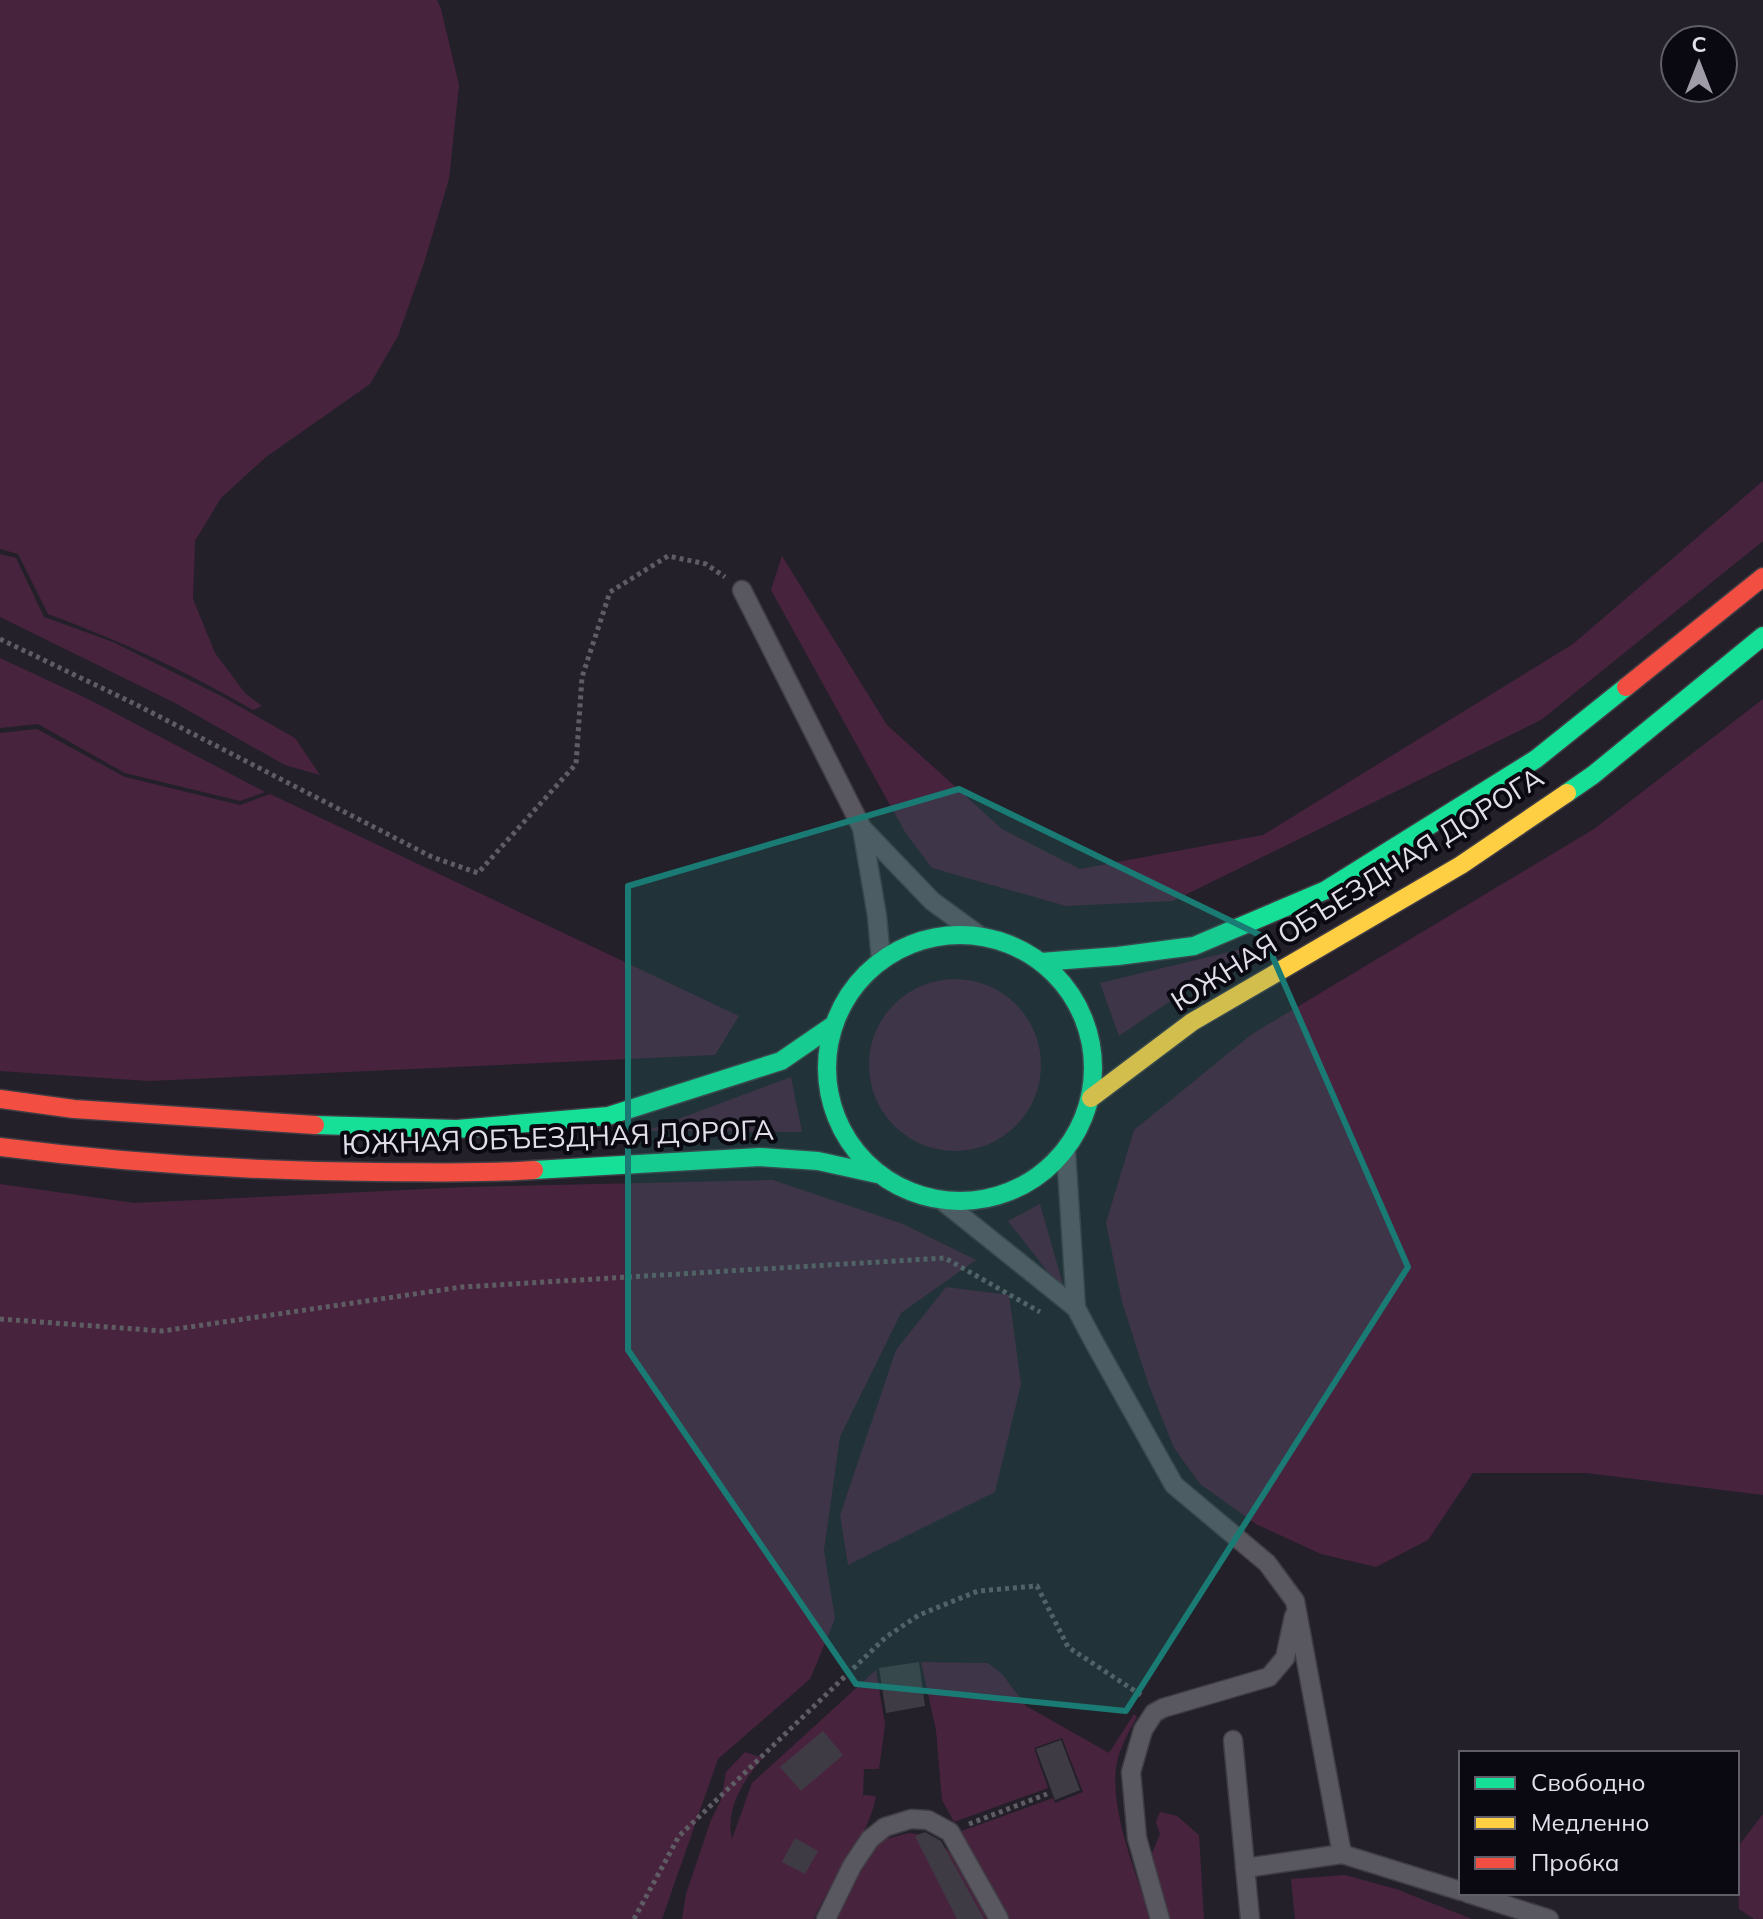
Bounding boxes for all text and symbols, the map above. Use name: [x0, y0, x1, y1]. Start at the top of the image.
north arrow: [1659, 24, 1739, 104]
text: С: [1691, 30, 1707, 58]
street label: ЮЖНАЯ ОБЪЕЗДНАЯ ДОРОГА: [1164, 759, 1550, 1018]
street label: ЮЖНАЯ ОБЪЕЗДНАЯ ДОРОГА: [341, 1111, 775, 1162]
legend: [1459, 1751, 1739, 1895]
text: Свободно: [1531, 1767, 1646, 1797]
text: Медленно: [1531, 1807, 1650, 1837]
text: Пробка: [1531, 1847, 1619, 1877]

